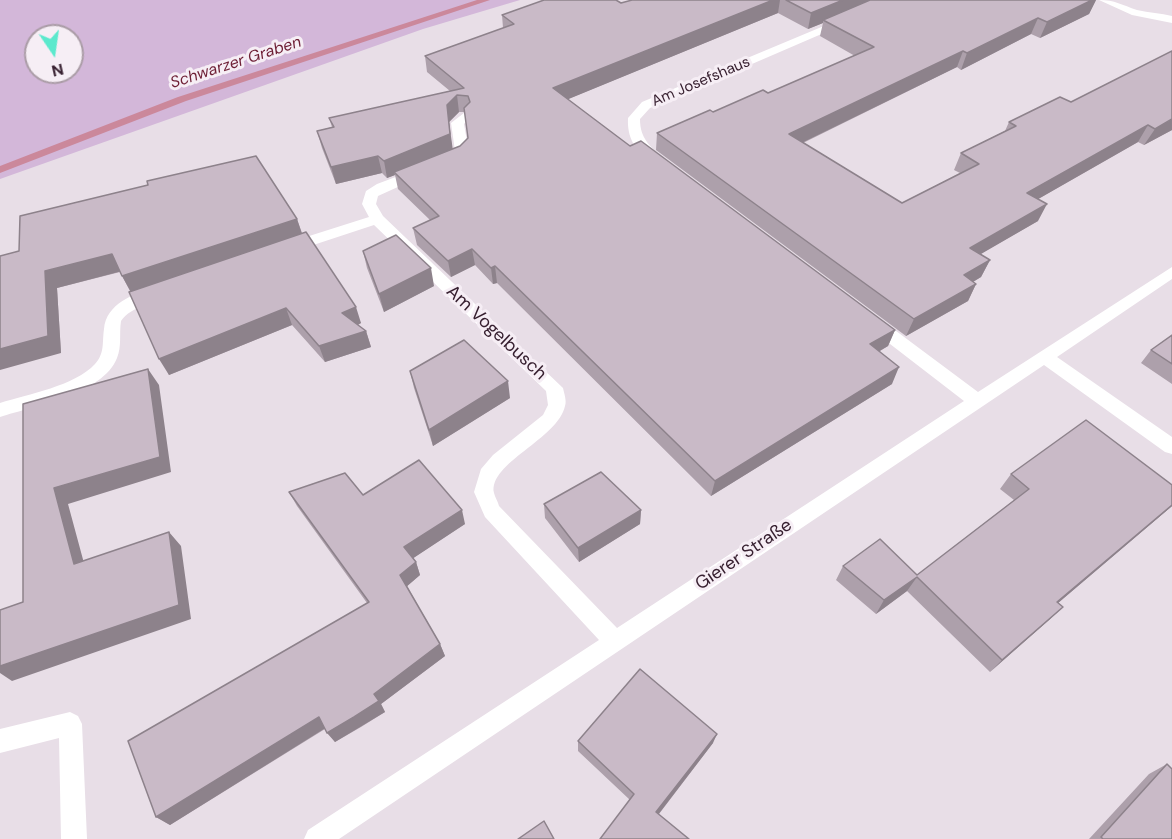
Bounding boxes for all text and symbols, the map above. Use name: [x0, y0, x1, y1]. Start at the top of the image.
north arrow: [24, 24, 84, 84]
water label: Schwarzer Graben: [168, 33, 304, 93]
street label: Am Josefshaus: [649, 53, 753, 111]
text: N: [50, 59, 66, 82]
street label: Am Vogelbusch: [441, 281, 551, 385]
street label: Gierer Straße: [692, 515, 796, 595]

